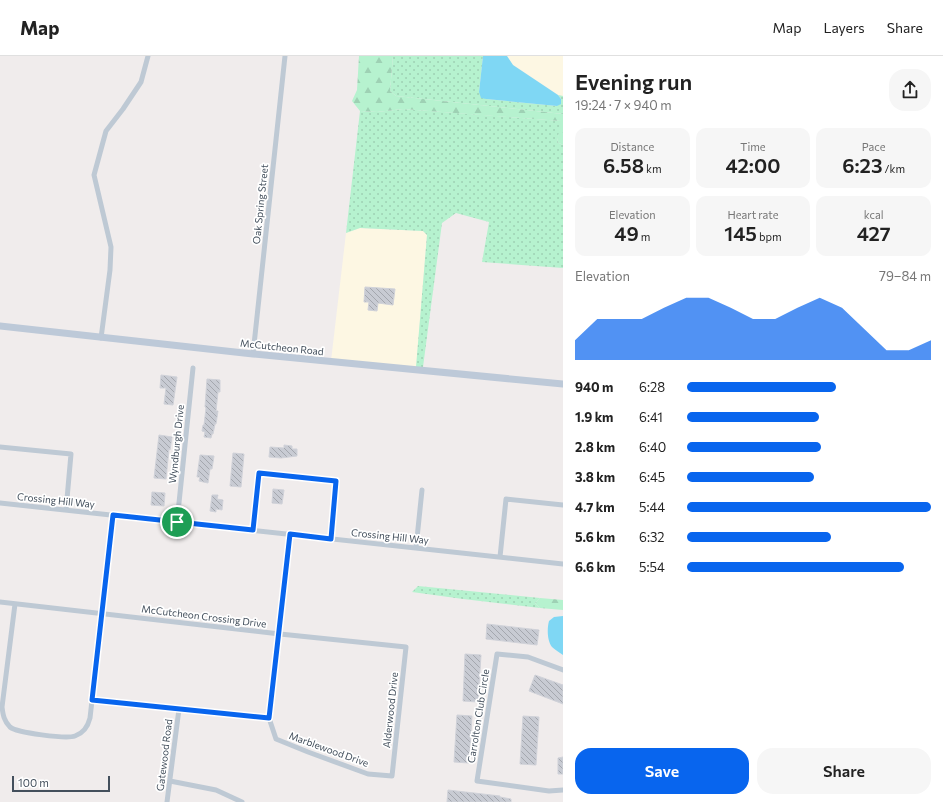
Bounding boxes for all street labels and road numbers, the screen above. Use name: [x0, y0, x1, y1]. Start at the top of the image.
street label: Oak Spring Street: [250, 163, 270, 245]
street label: McCutcheon Road: [240, 337, 325, 357]
street label: Wyndburgh Drive: [166, 404, 186, 484]
street label: Crossing Hill Way: [16, 490, 96, 510]
street label: Crossing Hill Way: [350, 526, 430, 546]
street label: McCutcheon Crossing Drive: [141, 602, 267, 630]
street label: Carrolton Club Circle: [465, 668, 491, 764]
street label: Alderwood Drive: [380, 672, 400, 748]
street label: Gatewood Road: [154, 718, 174, 792]
street label: Marblewood Drive: [288, 729, 370, 769]

